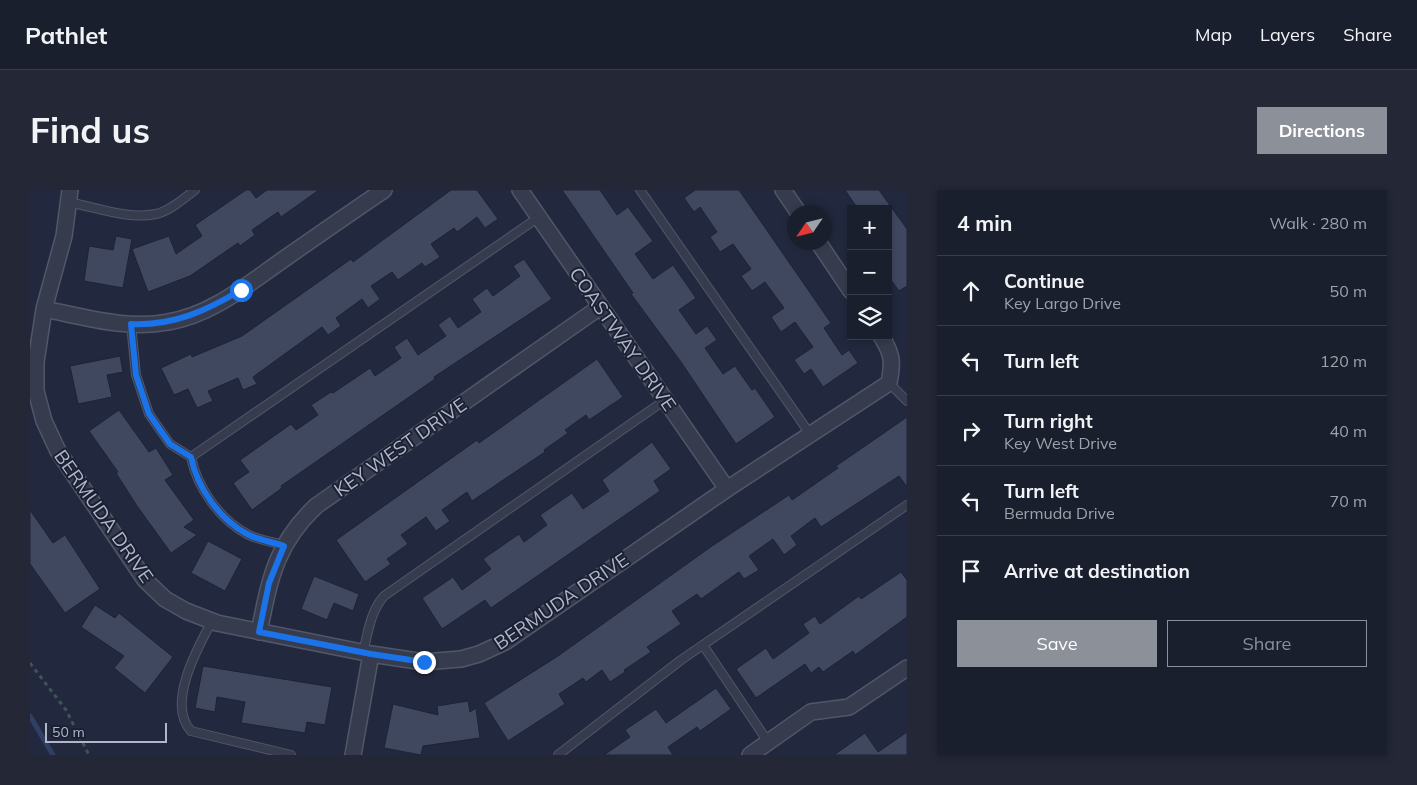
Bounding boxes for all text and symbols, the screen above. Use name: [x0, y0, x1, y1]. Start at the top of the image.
text: Pathlet: [25, 20, 107, 50]
text: Map: [1195, 23, 1232, 46]
text: Layers: [1260, 23, 1315, 46]
text: Share: [1343, 23, 1392, 46]
button: Directions: [1257, 107, 1387, 154]
text: Find us: [30, 108, 150, 152]
north arrow: [787, 205, 832, 250]
map controls: [847, 205, 892, 340]
button: +: [847, 205, 892, 250]
text: 4 min: [957, 210, 1012, 236]
text: Walk · 280 m: [1269, 213, 1367, 233]
button: −: [847, 250, 892, 295]
street label: COASTWAY DRIVE: [564, 262, 682, 416]
text: Continue: [1004, 269, 1084, 293]
icon: ahead: [957, 277, 985, 305]
route start: [230, 279, 253, 302]
text: 50 m: [1330, 281, 1367, 301]
text: Key Largo Drive: [1004, 293, 1121, 313]
button: layers: [847, 295, 892, 340]
icon: left: [957, 347, 985, 375]
text: Turn left: [1004, 349, 1079, 373]
text: 120 m: [1320, 351, 1367, 371]
street label: KEY WEST DRIVE: [329, 392, 471, 502]
text: Turn right: [1004, 409, 1093, 433]
icon: right: [957, 417, 985, 445]
text: 40 m: [1330, 421, 1367, 441]
text: Key West Drive: [1004, 433, 1117, 453]
street label: BERMUDA DRIVE: [49, 445, 159, 587]
text: Turn left: [1004, 479, 1079, 503]
icon: left: [957, 487, 985, 515]
text: 70 m: [1330, 491, 1367, 511]
text: Bermuda Drive: [1004, 503, 1115, 523]
street label: BERMUDA DRIVE: [489, 547, 633, 655]
icon: arrive: [957, 557, 985, 585]
text: Arrive at destination: [1004, 559, 1190, 583]
button: Save: [957, 620, 1157, 667]
button: Share: [1167, 620, 1367, 667]
route end: [413, 651, 436, 674]
scale bar: [45, 720, 168, 743]
text: 50 m: [52, 723, 85, 741]

